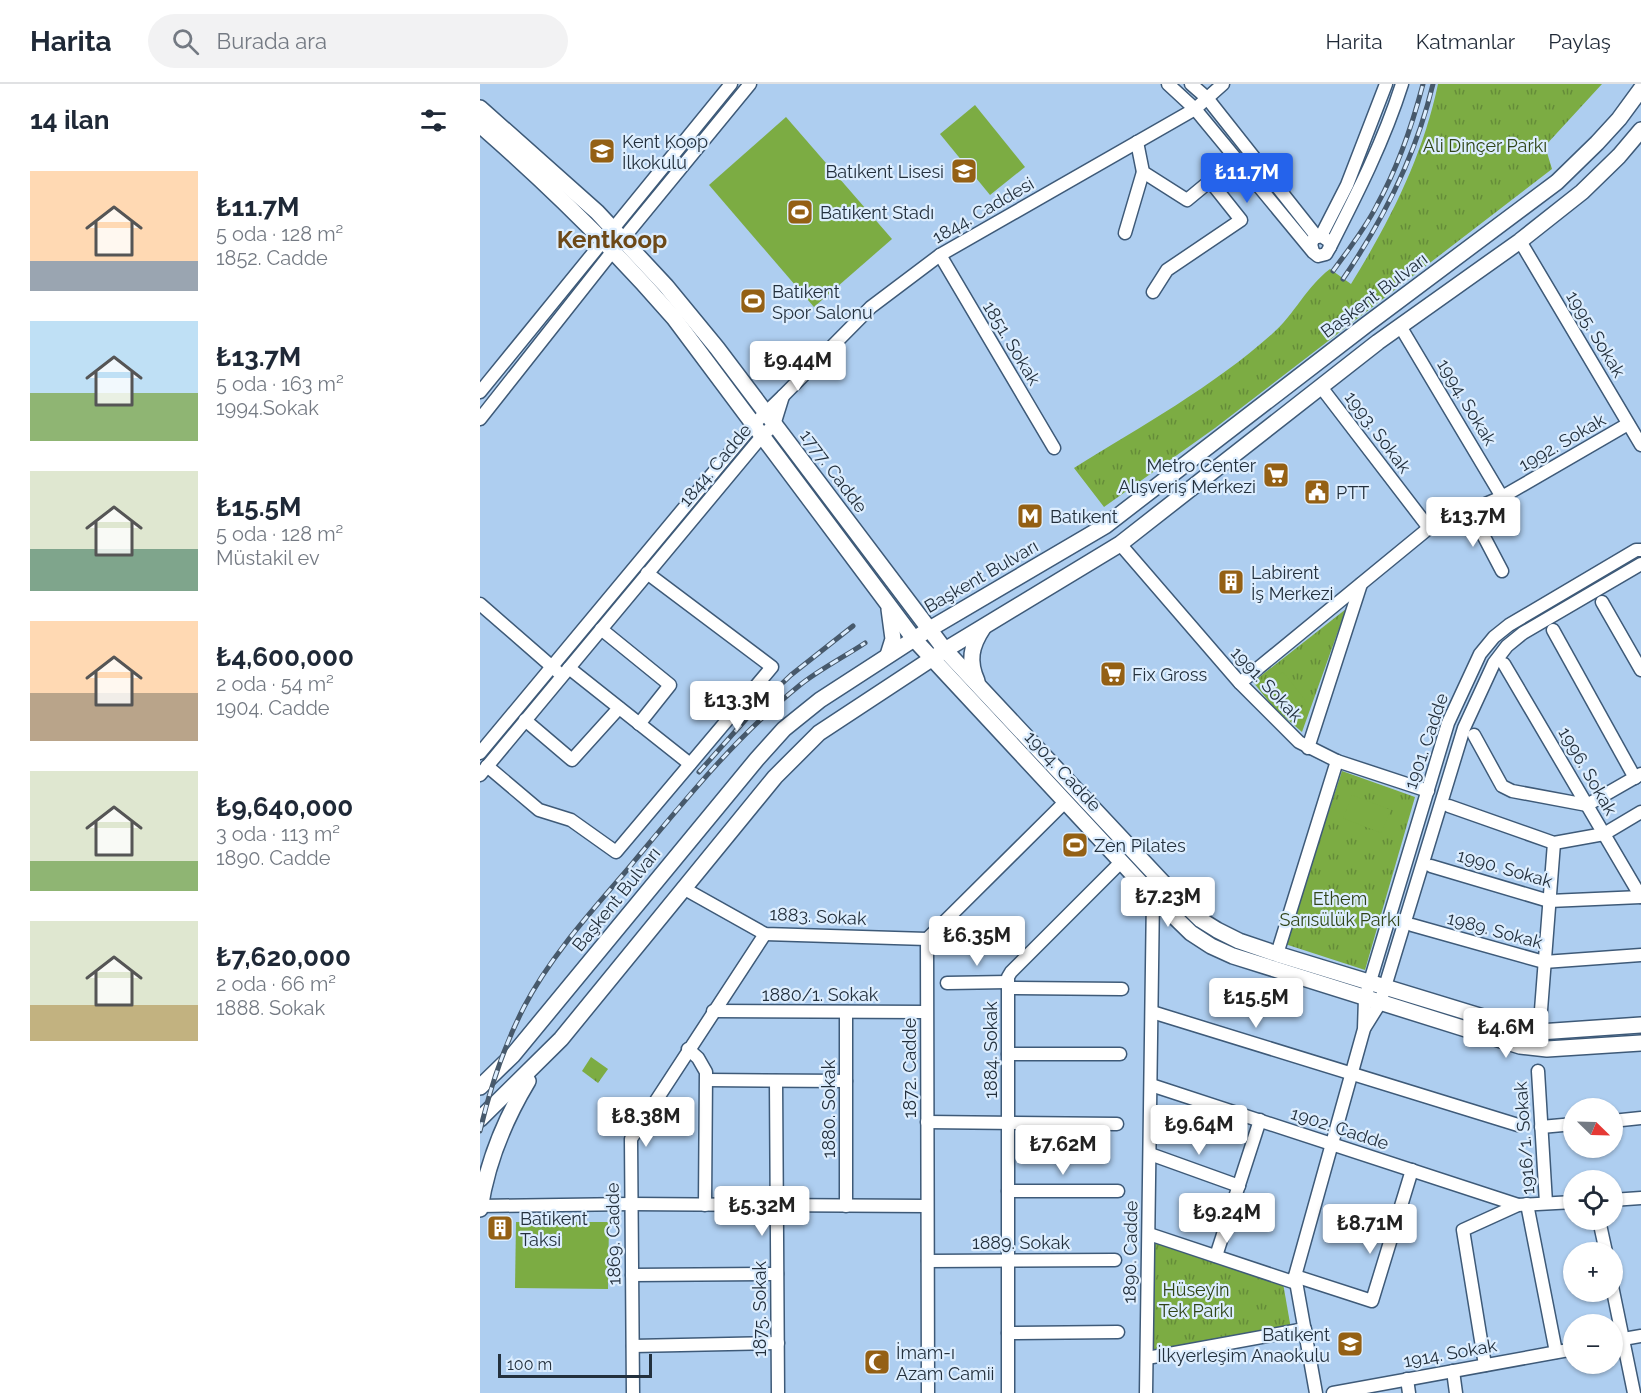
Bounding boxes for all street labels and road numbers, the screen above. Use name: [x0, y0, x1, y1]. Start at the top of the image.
street label: 1844. Caddesi: [928, 172, 1038, 248]
street label: Başkent Bulvarı: [1317, 248, 1431, 342]
street label: 1995. Sokak: [1562, 287, 1630, 381]
street label: 1851. Sokak: [979, 297, 1046, 389]
street label: 1994. Sokak: [1433, 355, 1501, 449]
street label: 1993. Sokak: [1340, 387, 1416, 477]
street label: 1992. Sokak: [1515, 409, 1609, 475]
street label: 1844. Cadde: [674, 419, 756, 510]
street label: 1777. Cadde: [796, 425, 872, 517]
street label: Başkent Bulvarı: [920, 535, 1042, 617]
street label: 1991. Sokak: [1227, 642, 1307, 726]
street label: 1901. Cadde: [1400, 690, 1452, 792]
street label: 1996. Sokak: [1554, 723, 1622, 819]
street label: 1904. Cadde: [1020, 726, 1106, 816]
street label: Başkent Bulvarı: [568, 843, 664, 955]
street label: 1990. Sokak: [1455, 844, 1556, 892]
street label: 1883. Sokak: [769, 903, 868, 929]
street label: 1989. Sokak: [1445, 907, 1545, 953]
street label: 1880/1. Sokak: [762, 984, 879, 1005]
street label: 1884. Sokak: [980, 1001, 1001, 1099]
street label: 1872. Cadde: [899, 1017, 920, 1118]
street label: 1880. Sokak: [818, 1059, 839, 1158]
street label: 1916/1. Sokak: [1510, 1080, 1538, 1195]
street label: 1902. Cadde: [1288, 1102, 1392, 1154]
street label: 1869. Cadde: [602, 1182, 624, 1286]
street label: 1890. Cadde: [1119, 1200, 1141, 1304]
street label: 1889. Sokak: [972, 1232, 1070, 1253]
street label: 1875. Sokak: [749, 1261, 770, 1357]
street label: 1914. Sokak: [1402, 1334, 1499, 1372]

